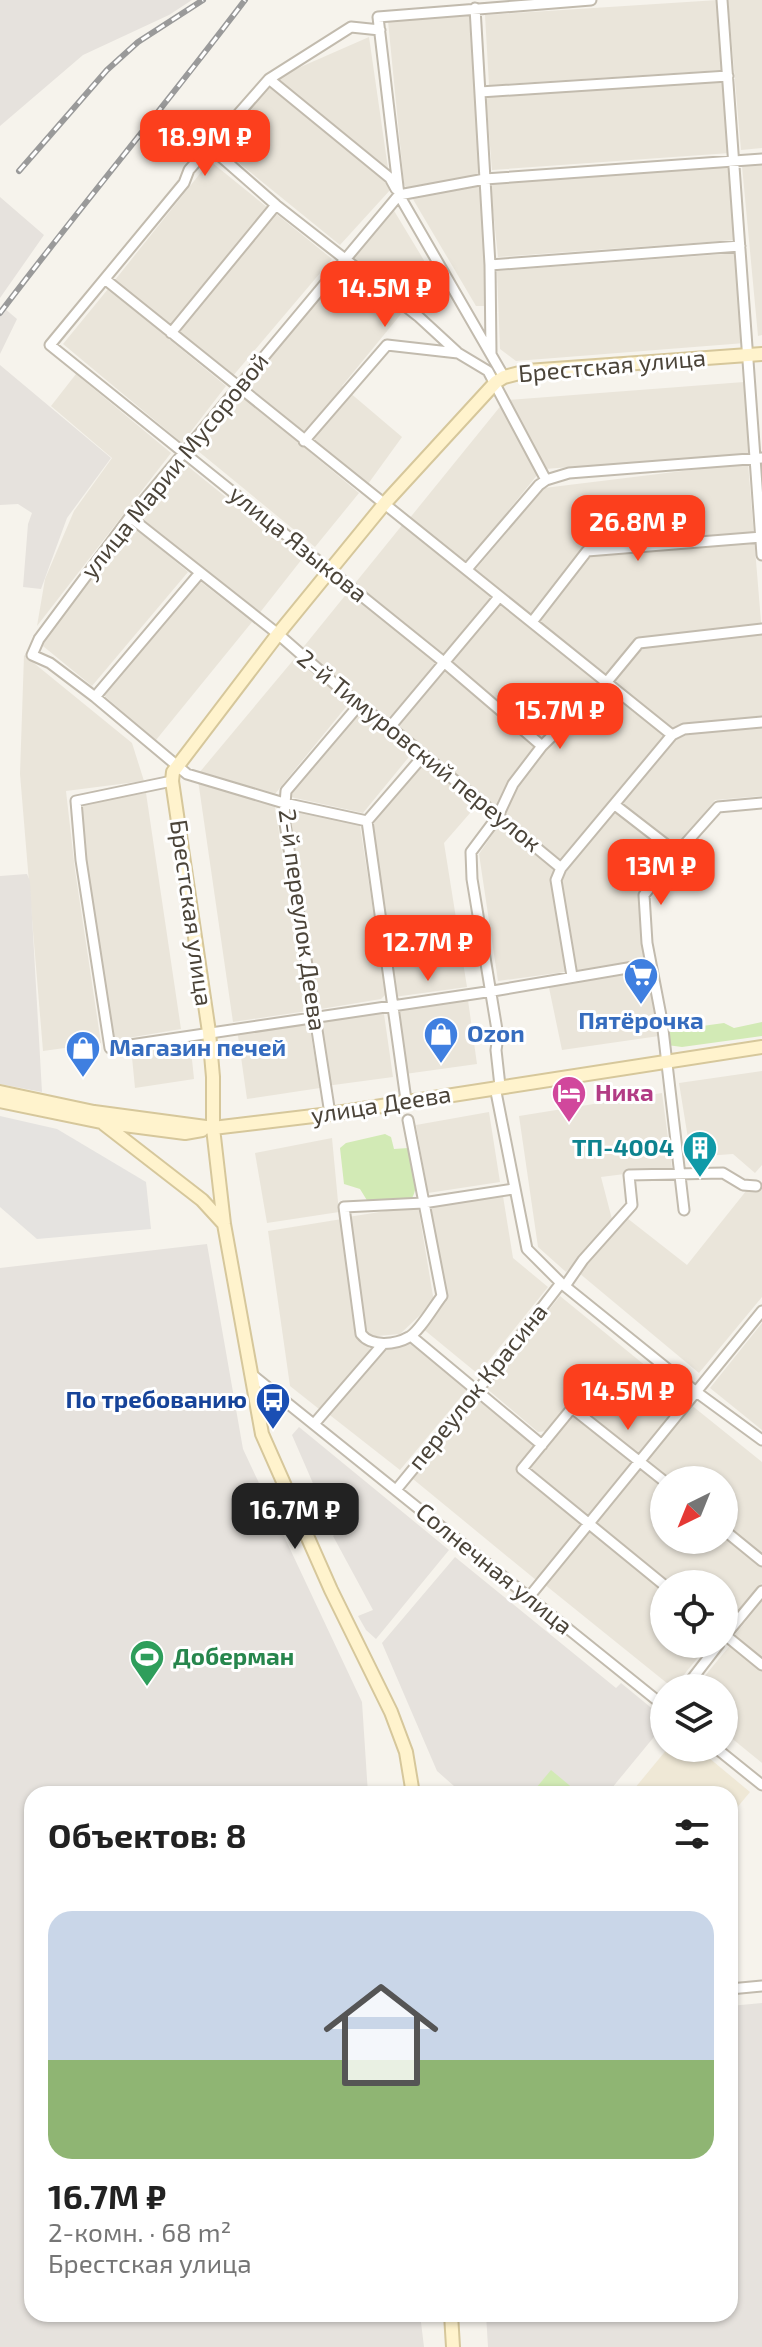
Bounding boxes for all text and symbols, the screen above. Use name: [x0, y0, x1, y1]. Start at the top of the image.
pin: 18.9M ₽: [131, 110, 279, 178]
text: 18.9M ₽: [158, 120, 252, 151]
pin: 14.5M ₽: [311, 261, 459, 329]
text: 14.5M ₽: [338, 271, 432, 302]
street label: Брестская улица: [517, 342, 707, 388]
street label: улица Марии Мусоровой: [74, 346, 275, 584]
street label: улица Языкова: [223, 478, 374, 608]
pin: 26.8M ₽: [564, 495, 712, 563]
text: 26.8M ₽: [589, 505, 687, 536]
street label: 2-й Тимуровский переулок: [292, 643, 548, 858]
pin: 15.7M ₽: [486, 683, 634, 751]
text: 15.7M ₽: [515, 693, 605, 724]
street label: 2-й переулок Деева: [273, 807, 333, 1033]
street label: Брестская улица: [164, 818, 220, 1008]
pin: 13M ₽: [605, 839, 717, 907]
text: 13M ₽: [626, 849, 696, 880]
pin: 12.7M ₽: [354, 915, 502, 983]
text: 12.7M ₽: [383, 925, 473, 956]
supermarket icon: Пятёрочка: [622, 956, 660, 1006]
place label: Пятёрочка: [578, 1005, 704, 1034]
shop icon: Ozon: [422, 1015, 460, 1065]
place label: Ozon: [467, 1018, 525, 1047]
shop icon: Магазин печей: [64, 1029, 102, 1079]
place label: Магазин печей: [109, 1032, 286, 1061]
hotel icon: Ника: [550, 1074, 588, 1124]
place label: Ника: [595, 1077, 654, 1106]
street label: улица Деева: [309, 1078, 453, 1130]
building icon: ТП-4004: [681, 1129, 719, 1179]
place label: ТП-4004: [572, 1132, 674, 1161]
street label: переулок Красина: [401, 1297, 554, 1476]
pin: 14.5M ₽: [554, 1364, 702, 1432]
text: 14.5M ₽: [581, 1374, 675, 1405]
bus stop icon: По требованию: [254, 1381, 292, 1431]
place label: По требованию: [65, 1384, 247, 1413]
north arrow: [650, 1466, 738, 1554]
map controls: [650, 1466, 738, 1762]
pin: 16.7M ₽: [221, 1483, 369, 1551]
text: 16.7M ₽: [250, 1493, 340, 1524]
street label: Солнечная улица: [410, 1496, 579, 1641]
button: locate: [650, 1570, 738, 1658]
sports icon: Доберман: [128, 1638, 166, 1688]
place label: Доберман: [173, 1641, 294, 1670]
button: layers: [650, 1674, 738, 1762]
icon: filters: [670, 1812, 714, 1856]
text: Объектов: 8: [48, 1814, 247, 1855]
icon: home: [309, 1963, 453, 2107]
text: 16.7M ₽: [48, 2175, 166, 2216]
text: 2-комн. · 68 m²: [48, 2216, 231, 2247]
text: Брестская улица: [48, 2247, 252, 2278]

